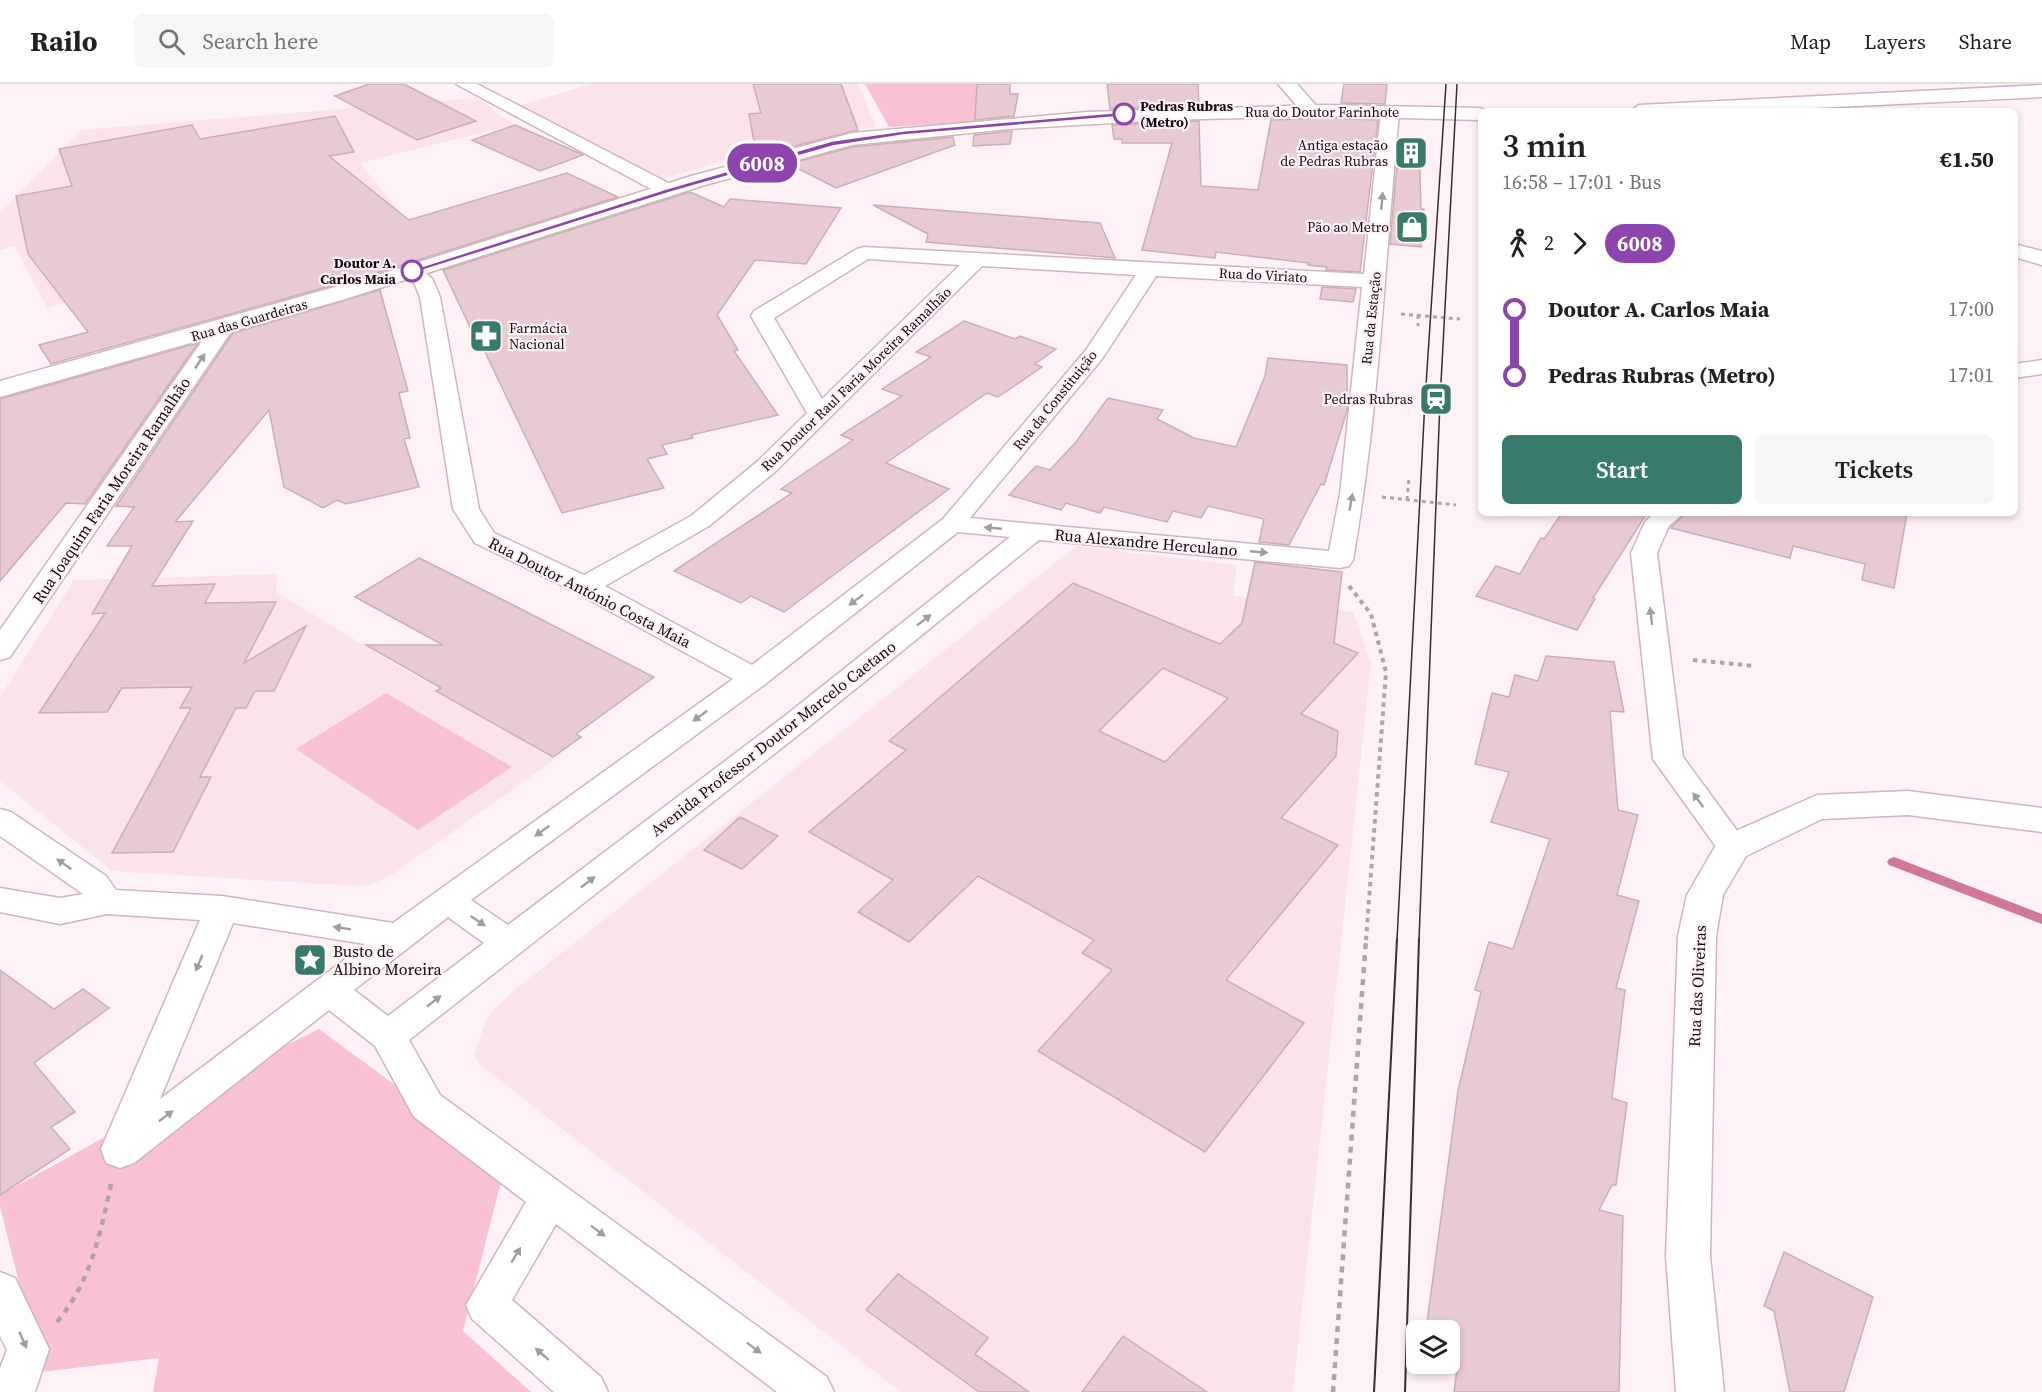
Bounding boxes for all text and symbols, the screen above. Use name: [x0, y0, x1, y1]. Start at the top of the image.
search box: [134, 14, 554, 68]
text: Railo: [30, 22, 98, 60]
icon: search: [155, 25, 188, 58]
text: Search here: [203, 26, 319, 56]
text: Map: [1790, 27, 1831, 56]
text: Layers: [1864, 27, 1926, 56]
text: Share: [1959, 27, 2012, 56]
place label: Pedras Rubras (Metro): [1140, 96, 1234, 132]
street label: Rua do Doutor Farinhote: [1245, 102, 1399, 122]
marker: Pedras Rubras (Metro): [1113, 103, 1135, 125]
text: 3 min: [1502, 123, 1587, 168]
place label: Antiga estação de Pedras Rubras: [1280, 135, 1388, 171]
building icon: Antiga estação de Pedras Rubras: [1393, 135, 1429, 171]
line badge: 6008: [720, 144, 804, 182]
text: €1.50: [1940, 144, 1994, 174]
text: 6008: [739, 149, 785, 178]
text: 16:58 – 17:01 · Bus: [1502, 168, 1661, 196]
one-way arrow: [1377, 192, 1387, 211]
shop icon: Pão ao Metro: [1394, 209, 1430, 245]
place label: Pão ao Metro: [1307, 217, 1389, 237]
icon: walk: [1502, 227, 1535, 260]
icon: forward: [1563, 227, 1596, 260]
text: 2: [1544, 229, 1554, 257]
text: 6008: [1617, 229, 1663, 258]
place label: Doutor A. Carlos Maia: [320, 253, 397, 289]
marker: Doutor A. Carlos Maia: [401, 260, 423, 282]
street label: Rua do Viriato: [1218, 263, 1308, 287]
street label: Rua da Estação: [1356, 270, 1386, 366]
street label: Rua Doutor Raul Faria Moreira Ramalhão: [756, 282, 956, 476]
street label: Rua das Guardeiras: [188, 294, 310, 346]
text: Doutor A. Carlos Maia: [1548, 294, 1769, 324]
text: 17:00: [1948, 295, 1994, 323]
pharmacy icon: Farmácia Nacional: [468, 318, 504, 354]
place label: Farmácia Nacional: [509, 318, 568, 354]
street label: Rua da Constituição: [1008, 345, 1102, 454]
one-way arrow: [194, 353, 206, 369]
text: Pedras Rubras (Metro): [1548, 360, 1776, 390]
text: 17:01: [1948, 361, 1994, 389]
street label: Rua Joaquim Faria Moreira Ramalhão: [27, 372, 195, 607]
station icon: Pedras Rubras: [1418, 381, 1454, 417]
place label: Pedras Rubras: [1324, 389, 1413, 409]
button: Start: [1502, 435, 1742, 504]
button: Tickets: [1754, 435, 1994, 504]
one-way arrow: [1347, 493, 1356, 512]
one-way arrow: [983, 523, 1002, 533]
street label: Rua Alexandre Herculano: [1053, 523, 1239, 561]
street label: Rua Doutor António Costa Maia: [485, 531, 696, 653]
one-way arrow: [1250, 548, 1269, 557]
one-way arrow: [849, 593, 864, 605]
one-way arrow: [1646, 606, 1656, 625]
one-way arrow: [917, 614, 932, 626]
street label: Avenida Professor Doutor Marcelo Caetano: [646, 635, 901, 841]
one-way arrow: [693, 710, 709, 722]
one-way arrow: [1693, 792, 1705, 807]
one-way arrow: [535, 825, 551, 837]
one-way arrow: [56, 858, 72, 870]
one-way arrow: [581, 876, 596, 888]
one-way arrow: [470, 916, 486, 927]
one-way arrow: [332, 923, 351, 932]
street label: Rua das Oliveiras: [1683, 924, 1711, 1048]
place label: Busto de Albino Moreira: [333, 940, 443, 980]
place icon: Busto de Albino Moreira: [292, 942, 328, 978]
one-way arrow: [194, 954, 204, 972]
one-way arrow: [426, 994, 442, 1007]
one-way arrow: [158, 1110, 174, 1122]
one-way arrow: [590, 1225, 606, 1237]
one-way arrow: [511, 1247, 522, 1263]
map controls: [1406, 1320, 1460, 1374]
button: layers: [1406, 1320, 1460, 1374]
one-way arrow: [19, 1332, 28, 1349]
one-way arrow: [746, 1342, 761, 1354]
one-way arrow: [534, 1347, 550, 1360]

